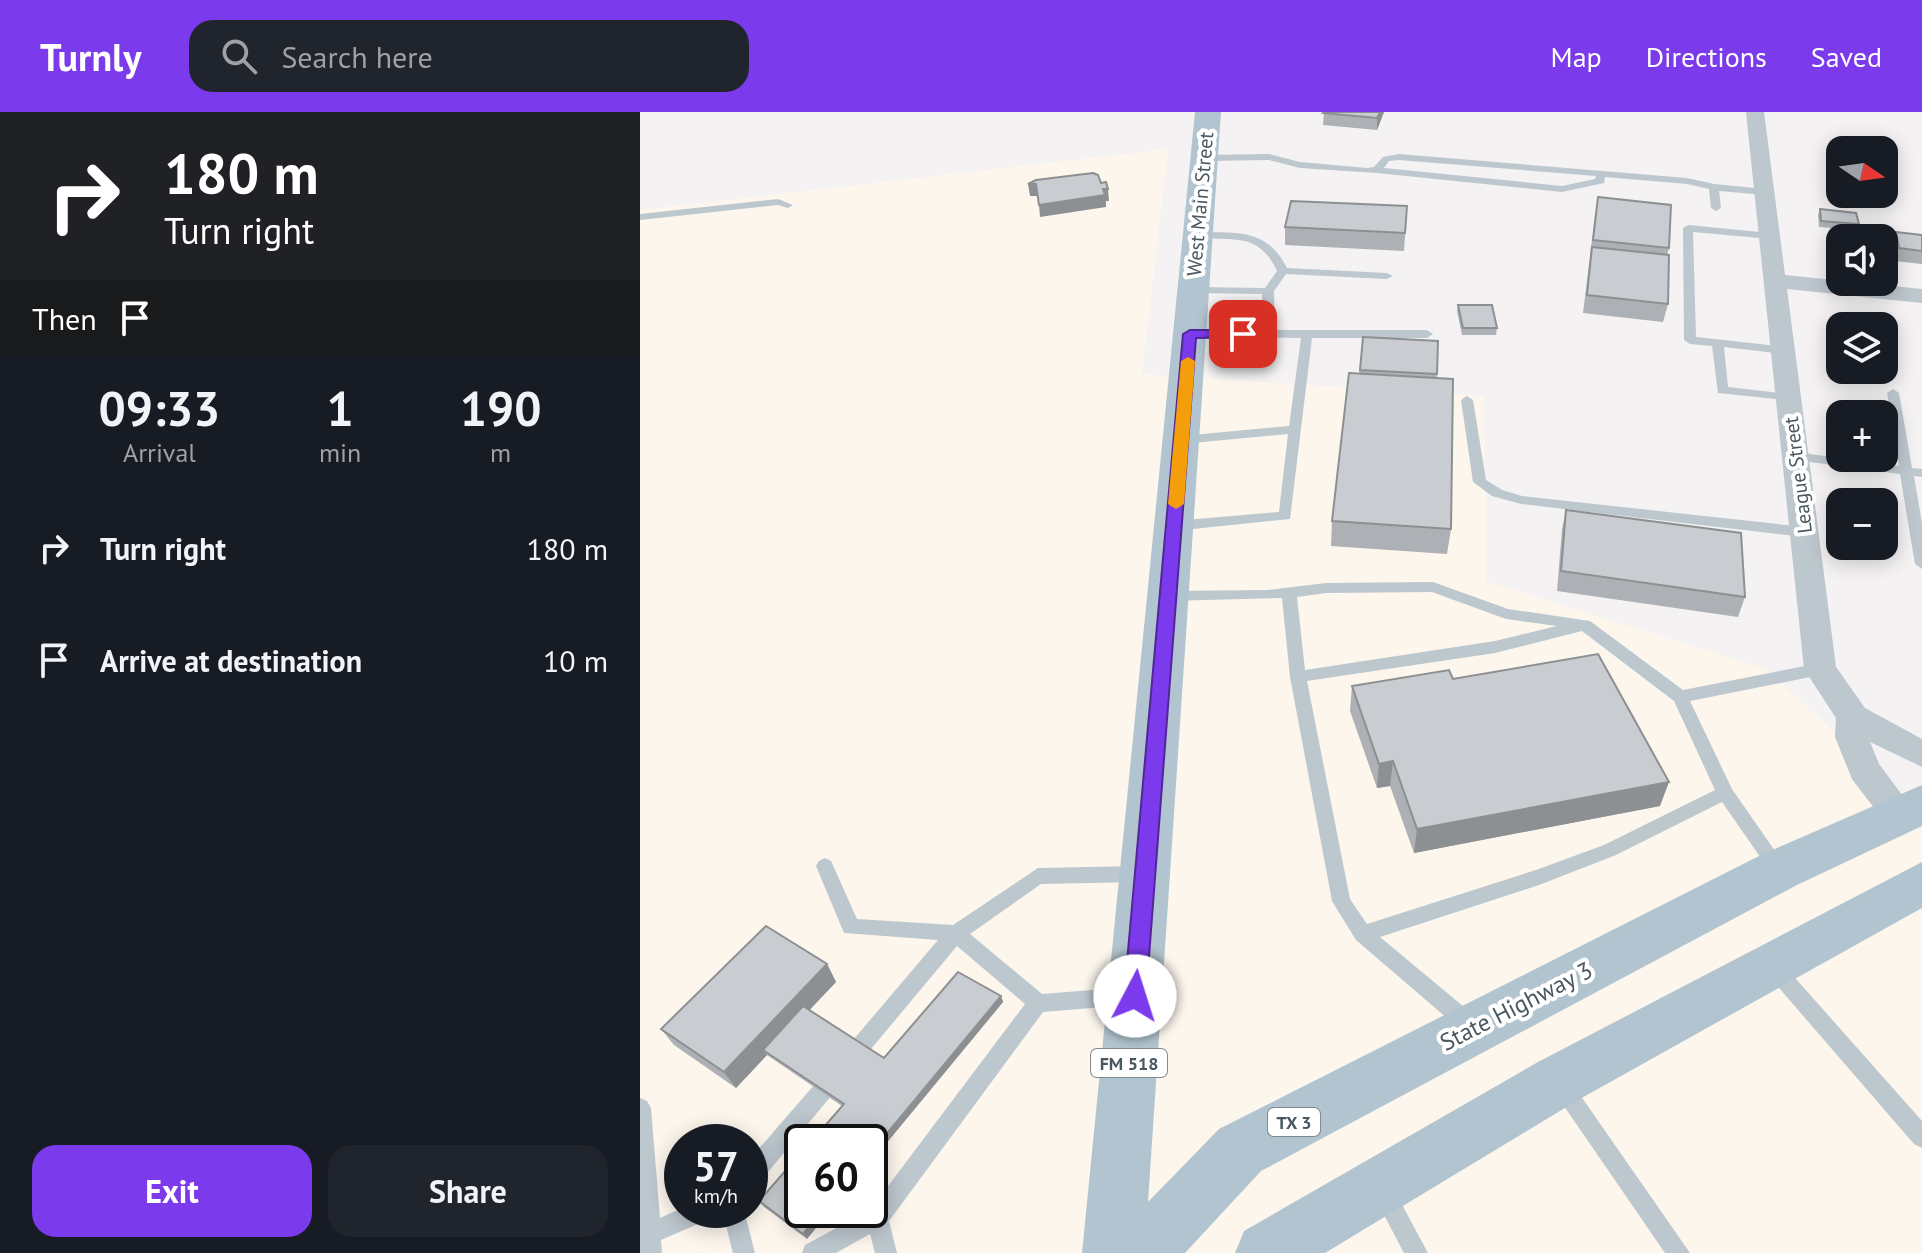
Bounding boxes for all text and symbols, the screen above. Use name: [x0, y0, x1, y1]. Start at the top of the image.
search box: [189, 20, 749, 92]
text: Turnly: [40, 32, 141, 81]
icon: search: [217, 34, 261, 78]
text: Search here: [281, 37, 433, 76]
text: Map: [1551, 38, 1602, 75]
text: Directions: [1646, 38, 1767, 75]
text: Saved: [1811, 38, 1882, 75]
street label: West Main Street: [1181, 130, 1219, 277]
north arrow: [1826, 136, 1898, 208]
map controls: [1826, 136, 1898, 560]
text: 180 m: [164, 137, 319, 209]
icon: right: [32, 144, 136, 248]
text: Turn right: [164, 207, 314, 254]
button: sound: [1826, 224, 1898, 296]
icon: arrive: [113, 296, 157, 340]
text: Then: [32, 299, 97, 338]
pin: [1209, 300, 1277, 368]
icon: arrive: [1221, 312, 1265, 356]
button: layers: [1826, 312, 1898, 384]
text: 09:33: [99, 377, 220, 439]
text: 1: [326, 377, 354, 439]
text: 190: [460, 377, 541, 439]
button: +: [1826, 400, 1898, 472]
street label: League Street: [1778, 415, 1818, 535]
text: Arrival: [123, 436, 196, 469]
text: min: [319, 436, 361, 469]
text: m: [490, 436, 511, 469]
button: −: [1826, 488, 1898, 560]
icon: right: [32, 526, 76, 570]
text: Turn right: [100, 529, 226, 568]
text: 180 m: [527, 529, 608, 568]
icon: arrive: [32, 638, 76, 682]
text: Arrive at destination: [100, 641, 362, 680]
text: 10 m: [543, 641, 608, 680]
position arrow: [1093, 954, 1177, 1038]
street label: State Highway 3: [1434, 954, 1598, 1058]
road number: FM 518: [1091, 1049, 1167, 1077]
road number: TX 3: [1268, 1108, 1320, 1136]
speed limit sign: 60: [784, 1124, 888, 1228]
text: 57: [693, 1140, 739, 1192]
button: Exit: [32, 1145, 312, 1237]
button: Share: [328, 1145, 608, 1237]
text: km/h: [694, 1183, 738, 1209]

